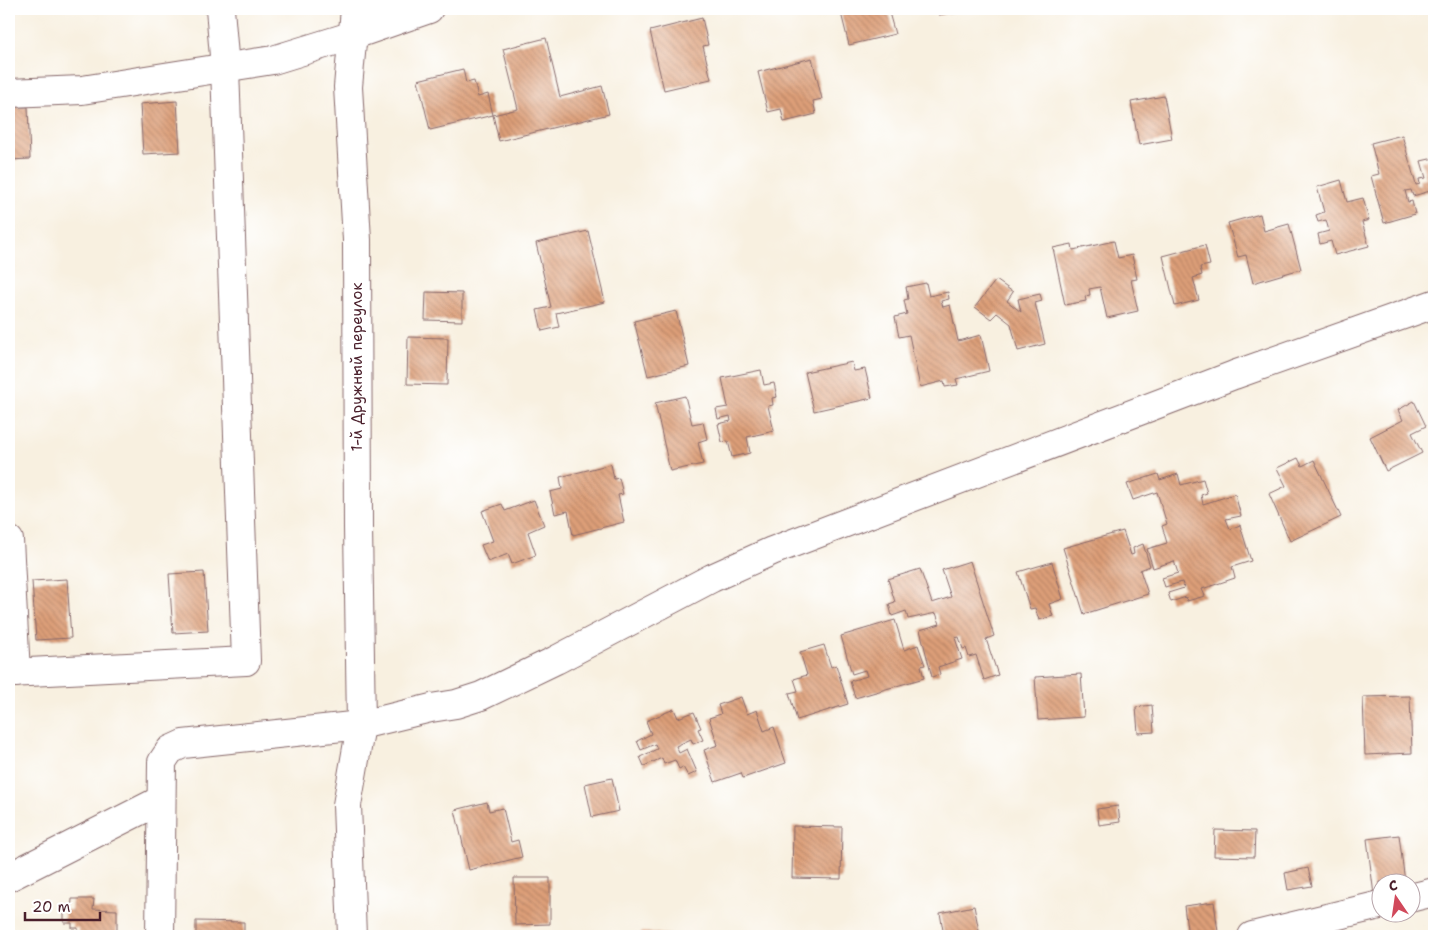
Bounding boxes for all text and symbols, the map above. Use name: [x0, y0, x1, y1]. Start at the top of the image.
street label: 1-й Дружный переулок: [347, 283, 367, 451]
north arrow: [1370, 872, 1420, 922]
text: С: [1387, 876, 1399, 895]
scale bar: [25, 890, 100, 922]
text: 20 m: [32, 897, 71, 917]

